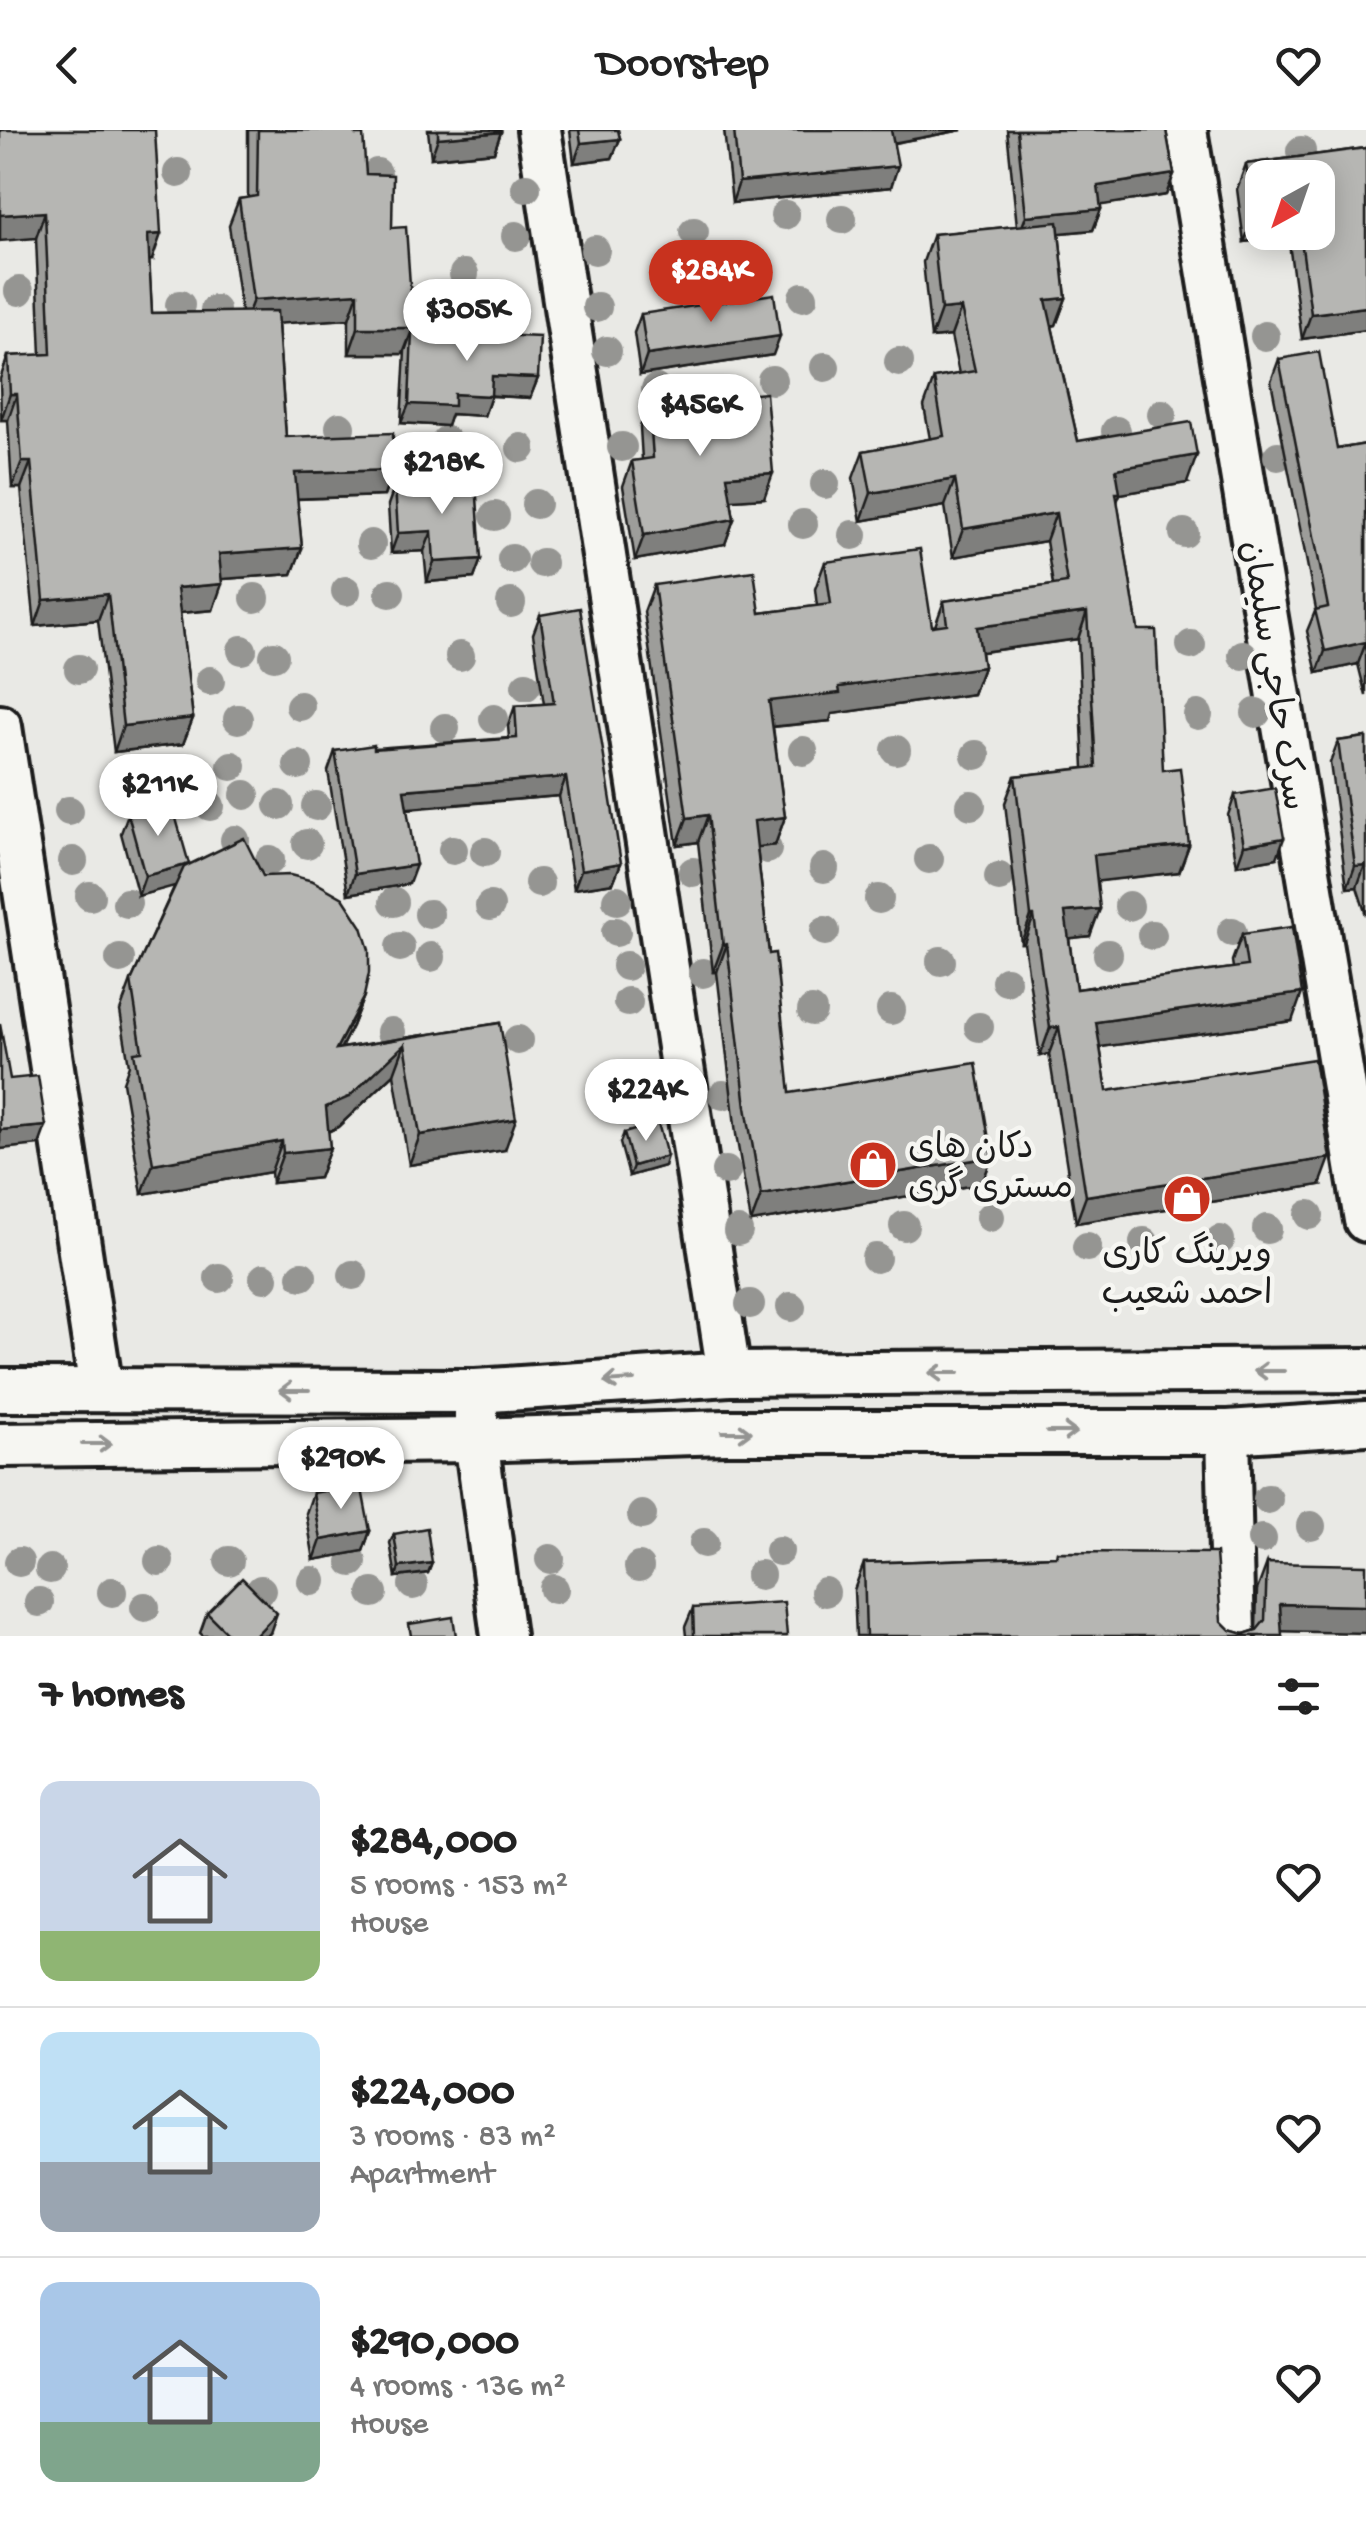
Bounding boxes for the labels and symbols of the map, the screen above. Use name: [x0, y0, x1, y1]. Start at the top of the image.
north arrow: [1245, 160, 1335, 250]
pin: $284K: [641, 240, 781, 325]
pin: $305K: [397, 279, 537, 364]
pin: $456K: [630, 374, 770, 459]
pin: $218K: [372, 432, 512, 517]
street label: سرک حاجی سلیمان: [1229, 538, 1312, 814]
pin: $211K: [88, 754, 228, 839]
pin: $224K: [576, 1059, 716, 1144]
place label: دکان های مستری گری: [908, 1130, 1073, 1211]
shop icon: دکان های مستری گری: [847, 1139, 899, 1191]
shop icon: ویرینگ کاری احمد شعیب: [1161, 1173, 1213, 1225]
place label: ویرینگ کاری احمد شعیب: [1102, 1231, 1272, 1317]
one-way arrow: [1253, 1362, 1286, 1380]
one-way arrow: [928, 1364, 960, 1382]
one-way arrow: [603, 1372, 635, 1391]
one-way arrow: [279, 1380, 312, 1400]
one-way arrow: [720, 1422, 753, 1442]
one-way arrow: [1046, 1422, 1078, 1442]
pin: $290K: [271, 1427, 411, 1512]
one-way arrow: [80, 1434, 113, 1454]

